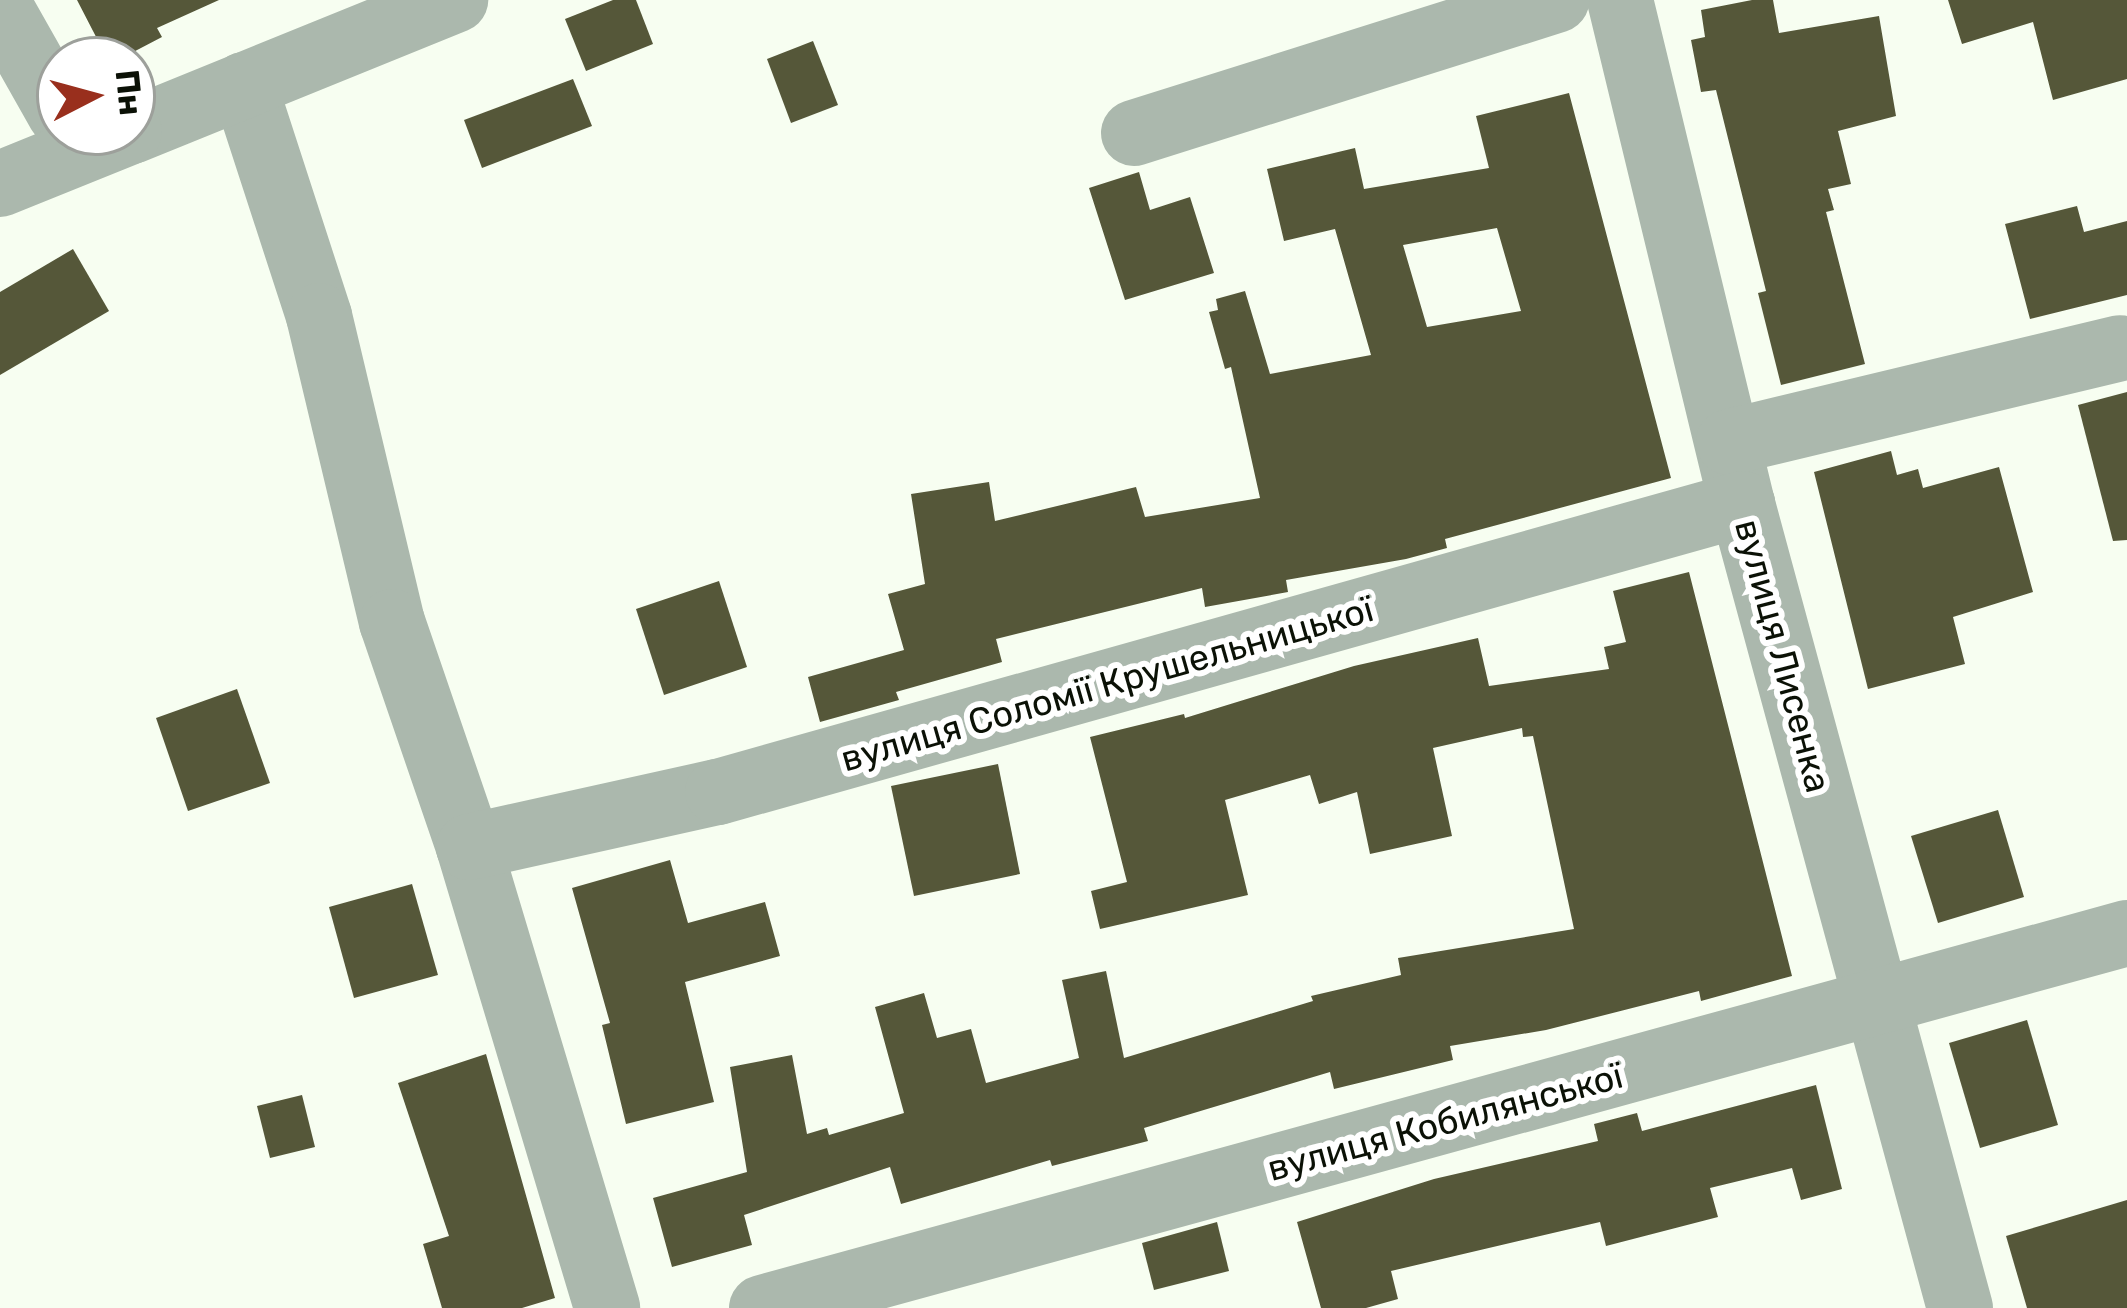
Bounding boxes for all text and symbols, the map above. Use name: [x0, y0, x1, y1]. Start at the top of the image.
north arrow: [36, 36, 156, 156]
text: Пн: [108, 68, 151, 117]
street label: вулиця Лисенка: [1726, 515, 1840, 797]
street label: вулиця Соломії Крушельницької: [836, 587, 1378, 781]
street label: вулиця Кобилянської: [1263, 1054, 1627, 1190]

